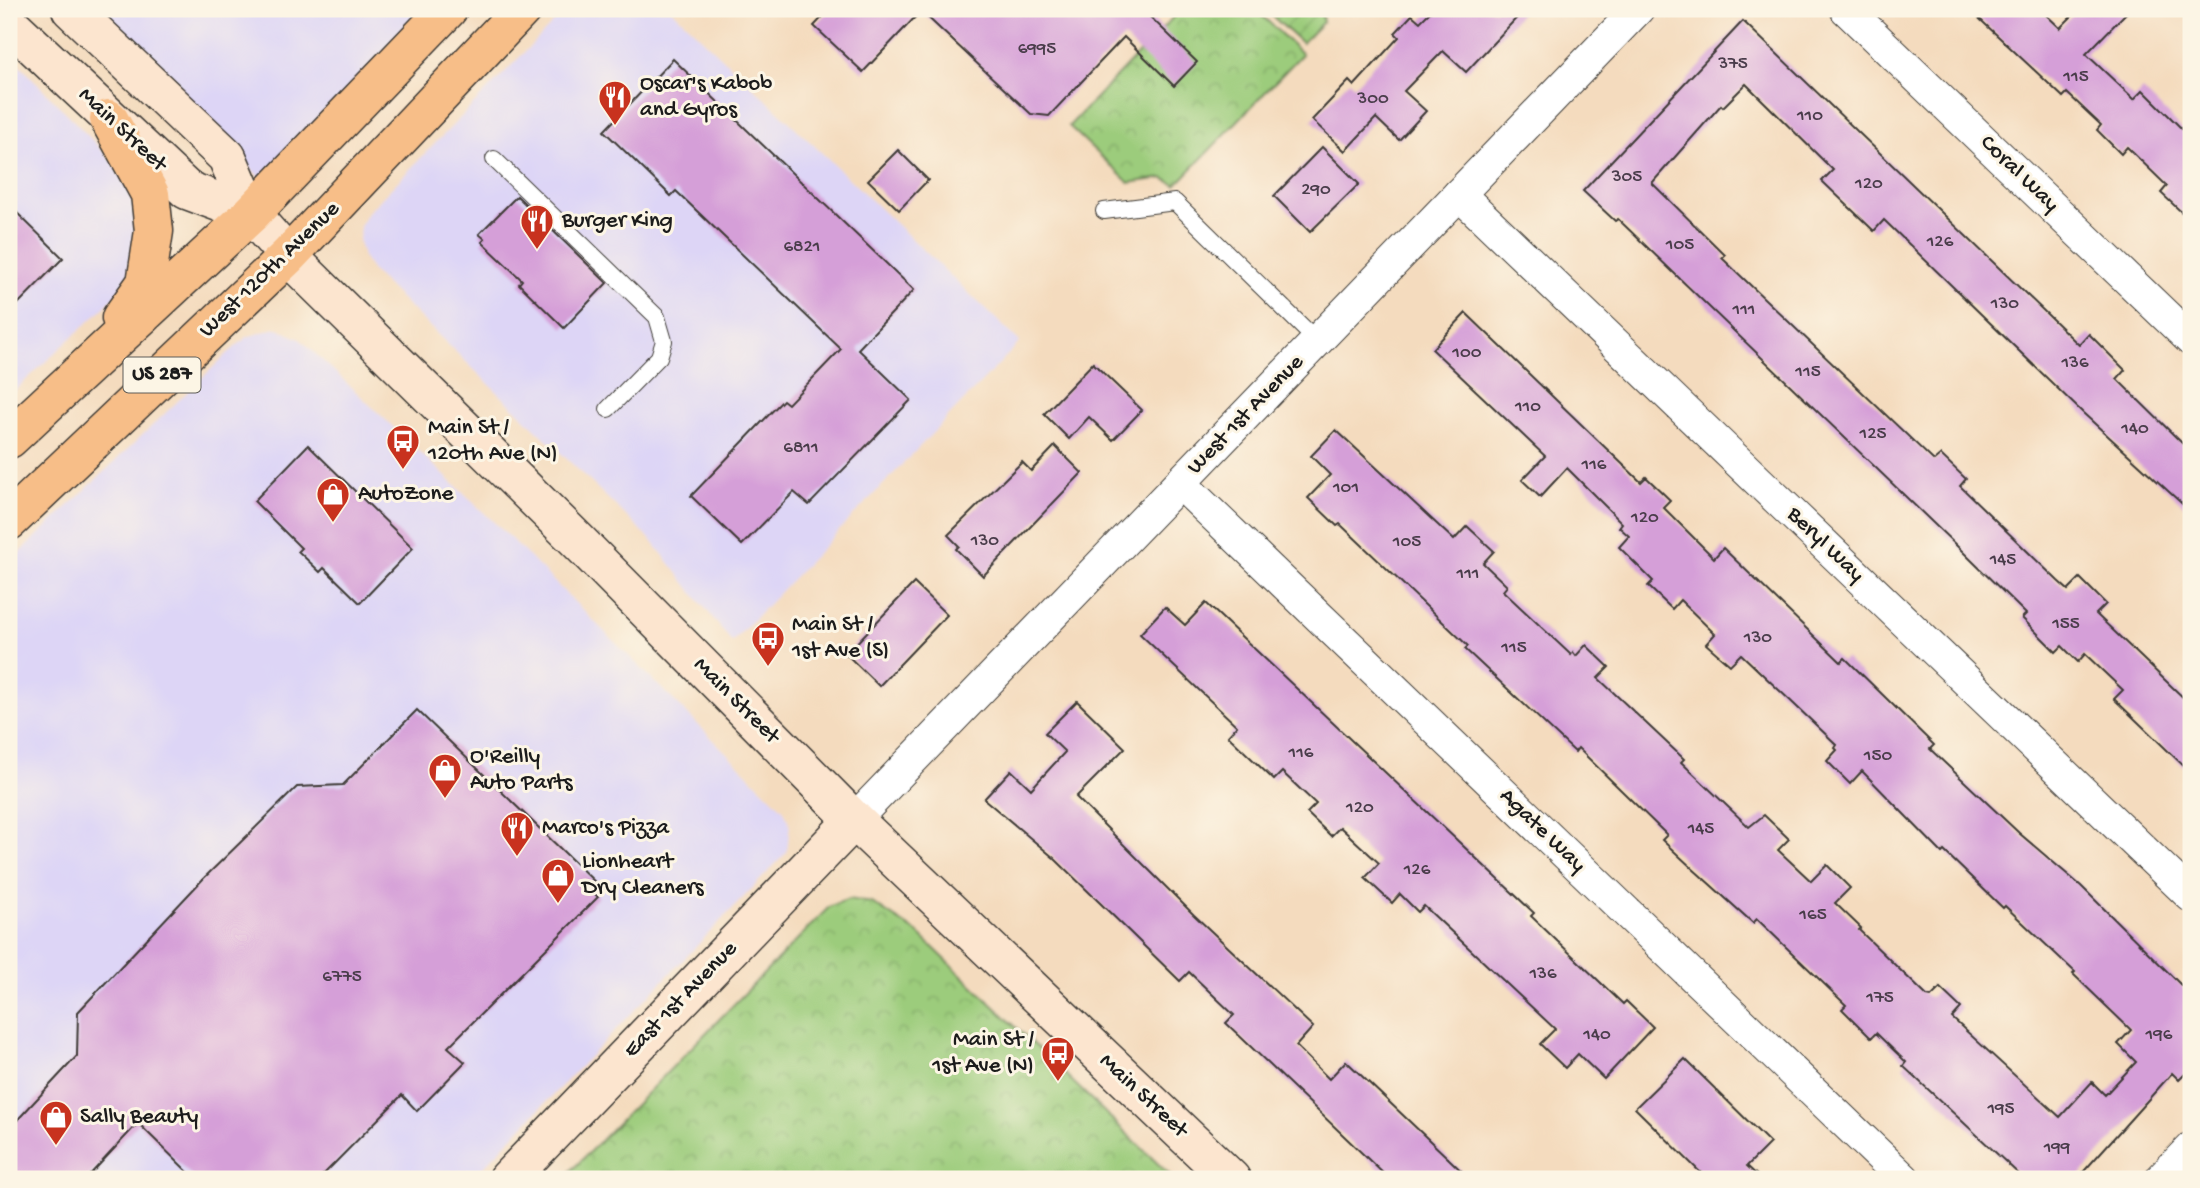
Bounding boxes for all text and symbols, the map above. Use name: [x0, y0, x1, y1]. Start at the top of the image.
house number: 6995: [1018, 38, 1056, 61]
house number: 375: [1717, 53, 1748, 76]
house number: 115: [2062, 66, 2089, 89]
place label: Oscar's Kabob and Gyros: [640, 71, 772, 124]
restaurant icon: Oscar's Kabob and Gyros: [596, 78, 634, 127]
street label: Main Street: [72, 82, 173, 179]
house number: 300: [1356, 88, 1389, 111]
house number: 110: [1796, 105, 1823, 128]
street label: Coral Way: [1974, 130, 2064, 218]
house number: 305: [1611, 166, 1642, 189]
house number: 120: [1854, 173, 1883, 196]
house number: 290: [1301, 179, 1331, 202]
street label: West 120th Avenue: [194, 195, 347, 344]
restaurant icon: Burger King: [518, 202, 556, 251]
place label: Burger King: [561, 208, 673, 235]
house number: 126: [1926, 231, 1954, 254]
house number: 105: [1665, 234, 1694, 257]
house number: 6821: [783, 236, 821, 259]
house number: 130: [1990, 293, 2019, 316]
house number: 111: [1731, 299, 1756, 322]
house number: 100: [1451, 342, 1482, 365]
street label: West 1st Avenue: [1182, 349, 1311, 481]
house number: 136: [2060, 352, 2089, 375]
road number: US 287: [124, 358, 200, 392]
house number: 115: [1794, 361, 1821, 384]
house number: 110: [1514, 396, 1541, 419]
place label: Main St / 120th Ave (N): [427, 415, 558, 468]
house number: 140: [2120, 418, 2149, 441]
bus stop icon: Main St / 120th Ave (N): [384, 422, 422, 471]
house number: 125: [1859, 423, 1886, 446]
house number: 6811: [783, 437, 819, 460]
house number: 116: [1581, 454, 1607, 477]
shop icon: AutoZone: [314, 475, 352, 524]
house number: 101: [1332, 477, 1359, 500]
place label: AutoZone: [358, 481, 454, 508]
street label: Beryl Way: [1780, 501, 1869, 588]
house number: 120: [1630, 507, 1659, 530]
house number: 130: [970, 530, 999, 553]
house number: 105: [1392, 531, 1421, 554]
house number: 145: [1989, 549, 2016, 572]
house number: 111: [1455, 563, 1480, 586]
place label: Main St / 1st Ave (S): [791, 612, 889, 665]
house number: 155: [2051, 613, 2080, 636]
bus stop icon: Main St / 1st Ave (S): [749, 619, 787, 668]
house number: 130: [1743, 627, 1772, 650]
house number: 115: [1500, 637, 1527, 660]
street label: Main Street: [687, 652, 786, 751]
house number: 116: [1288, 742, 1314, 765]
place label: O'Reilly Auto Parts: [470, 744, 573, 797]
house number: 150: [1863, 745, 1892, 768]
shop icon: O'Reilly Auto Parts: [426, 751, 464, 800]
street label: Agate Way: [1493, 783, 1591, 879]
house number: 120: [1345, 797, 1374, 820]
restaurant icon: Marco's Pizza: [498, 809, 536, 858]
place label: Marco's Pizza: [542, 815, 670, 842]
house number: 145: [1687, 818, 1714, 841]
place label: Lionheart Dry Cleaners: [580, 849, 704, 902]
shop icon: Lionheart Dry Cleaners: [539, 856, 577, 905]
house number: 126: [1403, 859, 1431, 882]
house number: 165: [1798, 904, 1827, 927]
street label: East 1st Avenue: [618, 935, 744, 1064]
house number: 136: [1528, 963, 1557, 986]
house number: 6775: [322, 966, 362, 989]
house number: 175: [1865, 987, 1894, 1010]
house number: 140: [1582, 1024, 1611, 1047]
house number: 196: [2145, 1024, 2173, 1047]
place label: Main St / 1st Ave (N): [931, 1027, 1034, 1080]
bus stop icon: Main St / 1st Ave (N): [1039, 1034, 1077, 1083]
street label: Main Street: [1093, 1048, 1194, 1145]
shop icon: Sally Beauty: [37, 1098, 75, 1147]
house number: 195: [1986, 1098, 2015, 1121]
place label: Sally Beauty: [80, 1104, 198, 1131]
house number: 199: [2043, 1137, 2071, 1160]

